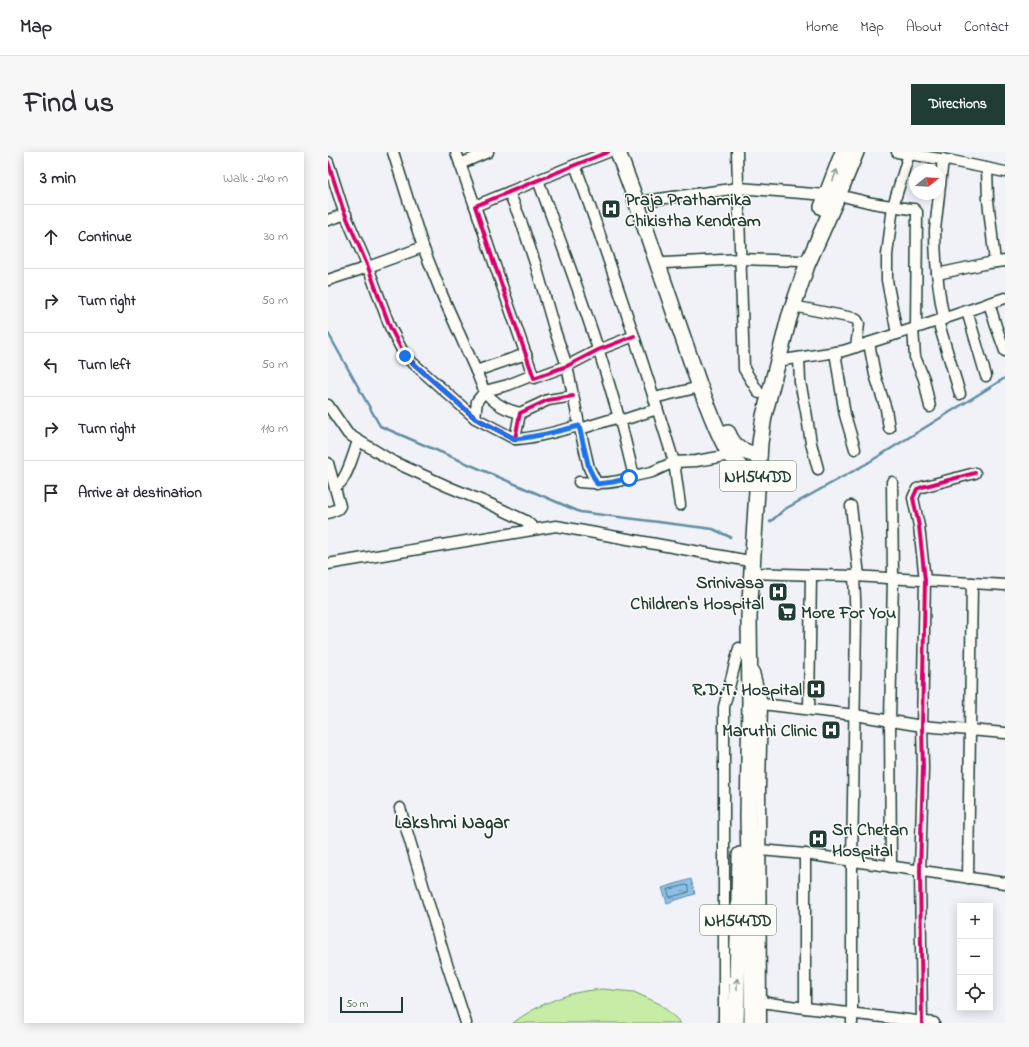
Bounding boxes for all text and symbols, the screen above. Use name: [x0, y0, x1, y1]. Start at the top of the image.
text: Map: [20, 14, 52, 41]
text: Home: [806, 17, 838, 38]
text: Map: [860, 17, 884, 38]
text: About: [906, 17, 942, 38]
text: Contact: [964, 17, 1009, 38]
text: Find us: [24, 84, 114, 125]
button: Directions: [911, 84, 1005, 125]
north arrow: [909, 164, 945, 200]
text: 3 min: [40, 166, 76, 191]
text: Walk · 240 m: [223, 169, 288, 188]
one-way arrow: [831, 170, 839, 182]
place label: Praja Prathamika Chikistha Kendram: [625, 188, 761, 235]
hospital icon: Praja Prathamika Chikistha Kendram: [600, 198, 622, 220]
icon: ahead: [40, 226, 62, 248]
text: Continue: [78, 226, 132, 248]
text: 30 m: [264, 227, 288, 246]
icon: right: [40, 290, 62, 312]
text: Turn right: [78, 290, 136, 312]
text: 50 m: [262, 291, 288, 310]
route end: [396, 347, 414, 365]
icon: left: [40, 354, 62, 376]
text: Turn left: [78, 354, 131, 376]
text: 50 m: [262, 355, 288, 374]
icon: right: [40, 418, 62, 440]
text: Turn right: [78, 418, 136, 440]
text: 110 m: [261, 419, 288, 438]
road number: NH544DD: [720, 461, 796, 491]
route start: [620, 469, 638, 487]
icon: arrive: [40, 482, 62, 504]
text: Arrive at destination: [78, 482, 202, 504]
place label: Srinivasa Children's Hospital: [630, 571, 764, 618]
hospital icon: Srinivasa Children's Hospital: [767, 581, 789, 603]
supermarket icon: More For You: [776, 601, 798, 623]
place label: More For You: [801, 601, 896, 627]
place label: R.D.T. Hospital: [692, 678, 802, 704]
hospital icon: R.D.T. Hospital: [805, 678, 827, 700]
place label: Maruthi Clinic: [722, 719, 818, 745]
hospital icon: Maruthi Clinic: [820, 719, 842, 741]
district label: Lakshmi Nagar: [394, 810, 511, 839]
place label: Sri Chetan Hospital: [832, 818, 908, 865]
hospital icon: Sri Chetan Hospital: [807, 828, 829, 850]
map controls: [957, 903, 993, 1011]
button: +: [957, 903, 993, 939]
road number: NH544DD: [700, 905, 776, 935]
button: −: [957, 939, 993, 975]
button: locate: [957, 975, 993, 1011]
one-way arrow: [733, 978, 741, 991]
scale bar: [340, 995, 403, 1014]
text: 50 m: [346, 996, 368, 1012]

